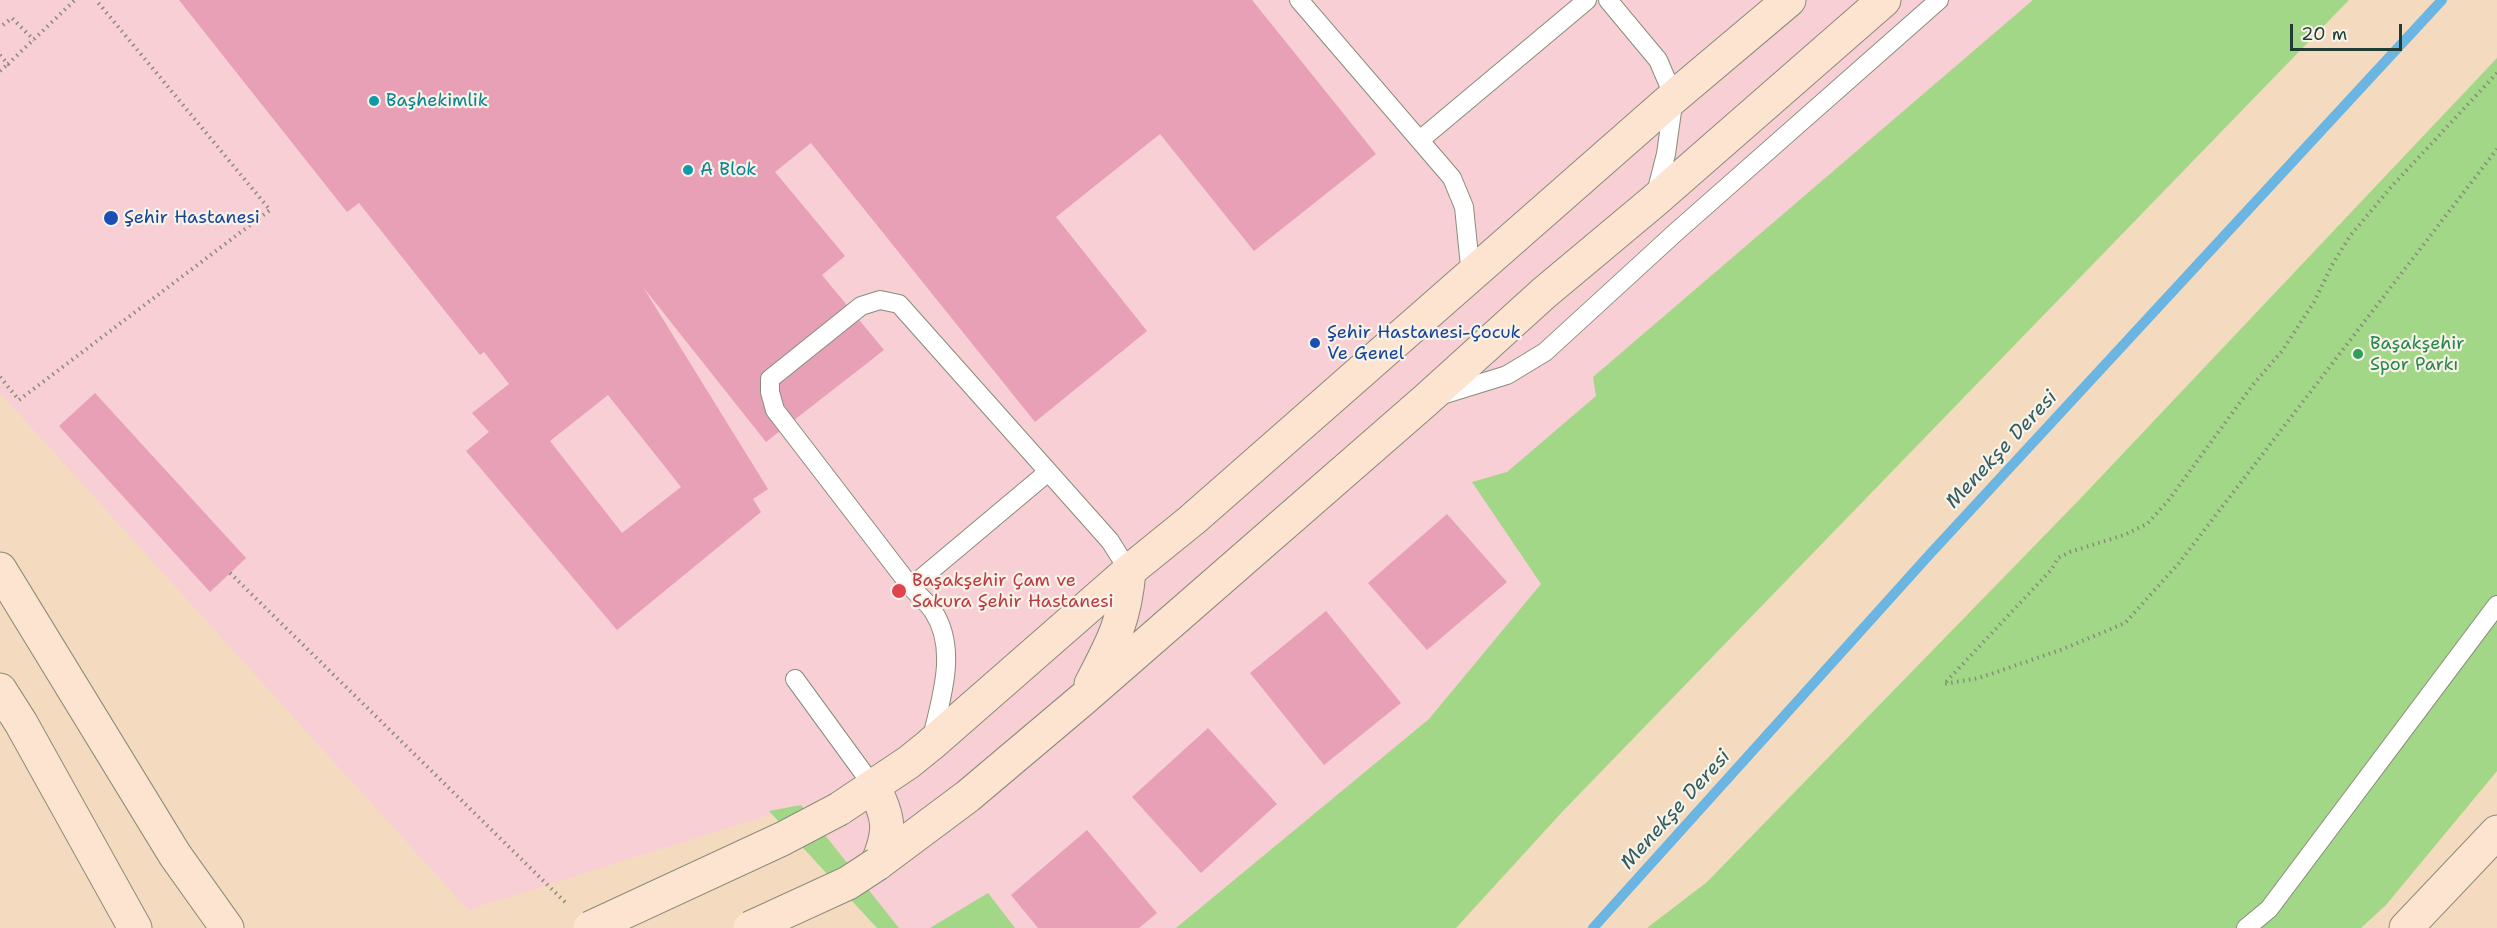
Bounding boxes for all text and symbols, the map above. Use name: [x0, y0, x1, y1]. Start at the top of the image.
scale bar: [2293, 12, 2406, 50]
text: 20 m: [2301, 22, 2347, 46]
place label: Başhekimlik: [386, 90, 488, 112]
marker: Başhekimlik: [367, 94, 381, 108]
place label: A Blok: [700, 159, 757, 181]
marker: A Blok: [681, 163, 695, 177]
place label: Şehir Hastanesi: [124, 207, 260, 229]
marker: Şehir Hastanesi: [102, 209, 120, 227]
place label: Şehir Hastanesi-Çocuk Ve Genel: [1327, 322, 1521, 364]
place label: Başakşehir Spor Parkı: [2370, 333, 2464, 376]
marker: Şehir Hastanesi-Çocuk Ve Genel: [1308, 336, 1322, 350]
marker: Başakşehir Spor Parkı: [2351, 347, 2365, 361]
water label: Menekşe Deresi: [1941, 386, 2063, 514]
place label: Başakşehir Çam ve Sakura Şehir Hastanesi: [912, 570, 1114, 612]
marker: Başakşehir Çam ve Sakura Şehir Hastanesi: [890, 582, 908, 600]
water label: Menekşe Deresi: [1616, 745, 1736, 875]

